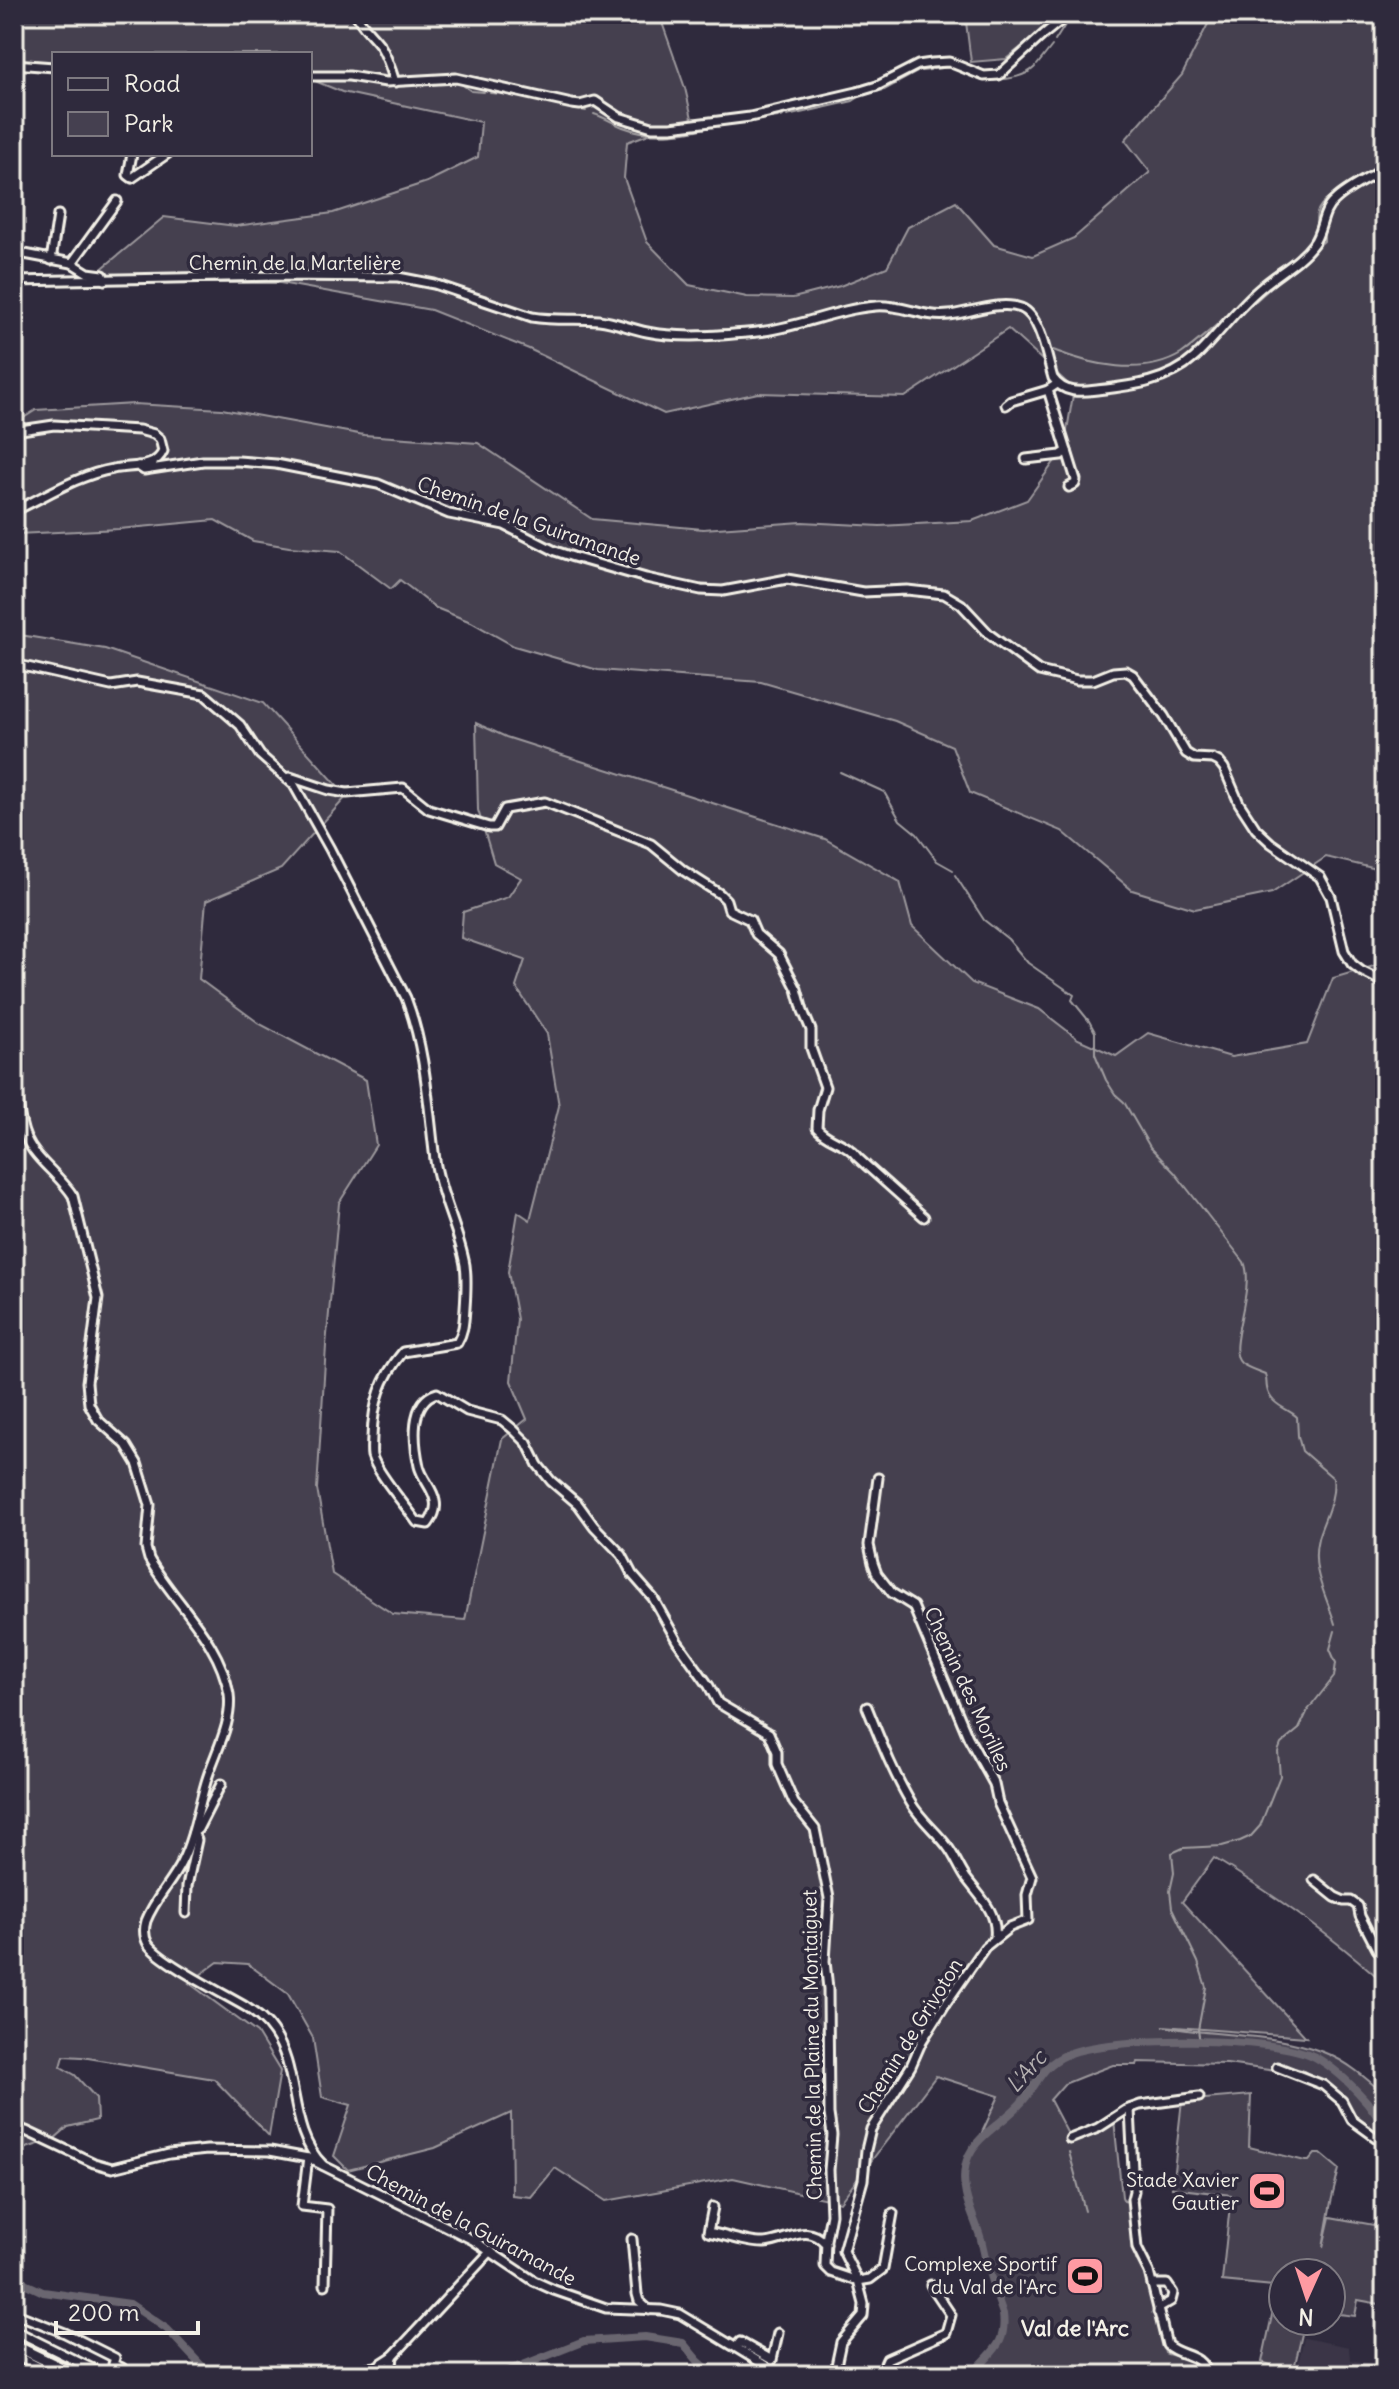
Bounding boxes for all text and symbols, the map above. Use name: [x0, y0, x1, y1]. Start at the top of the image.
legend: [52, 52, 312, 156]
text: Road: [124, 68, 180, 98]
text: Park: [124, 108, 174, 138]
street label: Chemin de la Martelière: [189, 250, 401, 275]
street label: Chemin de la Guiramande: [414, 471, 644, 571]
street label: Chemin des Morilles: [919, 1602, 1018, 1775]
street label: Chemin de la Plaine du Montaiguet: [796, 1889, 827, 2201]
street label: Chemin de Grivoton: [852, 1953, 967, 2118]
water label: L'Arc: [1000, 2043, 1054, 2098]
street label: Chemin de la Guiramande: [362, 2158, 581, 2291]
place label: Stade Xavier Gautier: [1126, 2167, 1239, 2215]
sports icon: Stade Xavier Gautier: [1246, 2170, 1288, 2212]
place label: Complexe Sportif du Val de l'Arc: [904, 2251, 1057, 2299]
sports icon: Complexe Sportif du Val de l'Arc: [1064, 2255, 1106, 2297]
north arrow: [1267, 2257, 1347, 2337]
scale bar: [56, 2285, 198, 2335]
text: 200 m: [68, 2297, 140, 2327]
text: N: [1298, 2303, 1314, 2331]
district label: Val de l'Arc: [1021, 2314, 1129, 2342]

